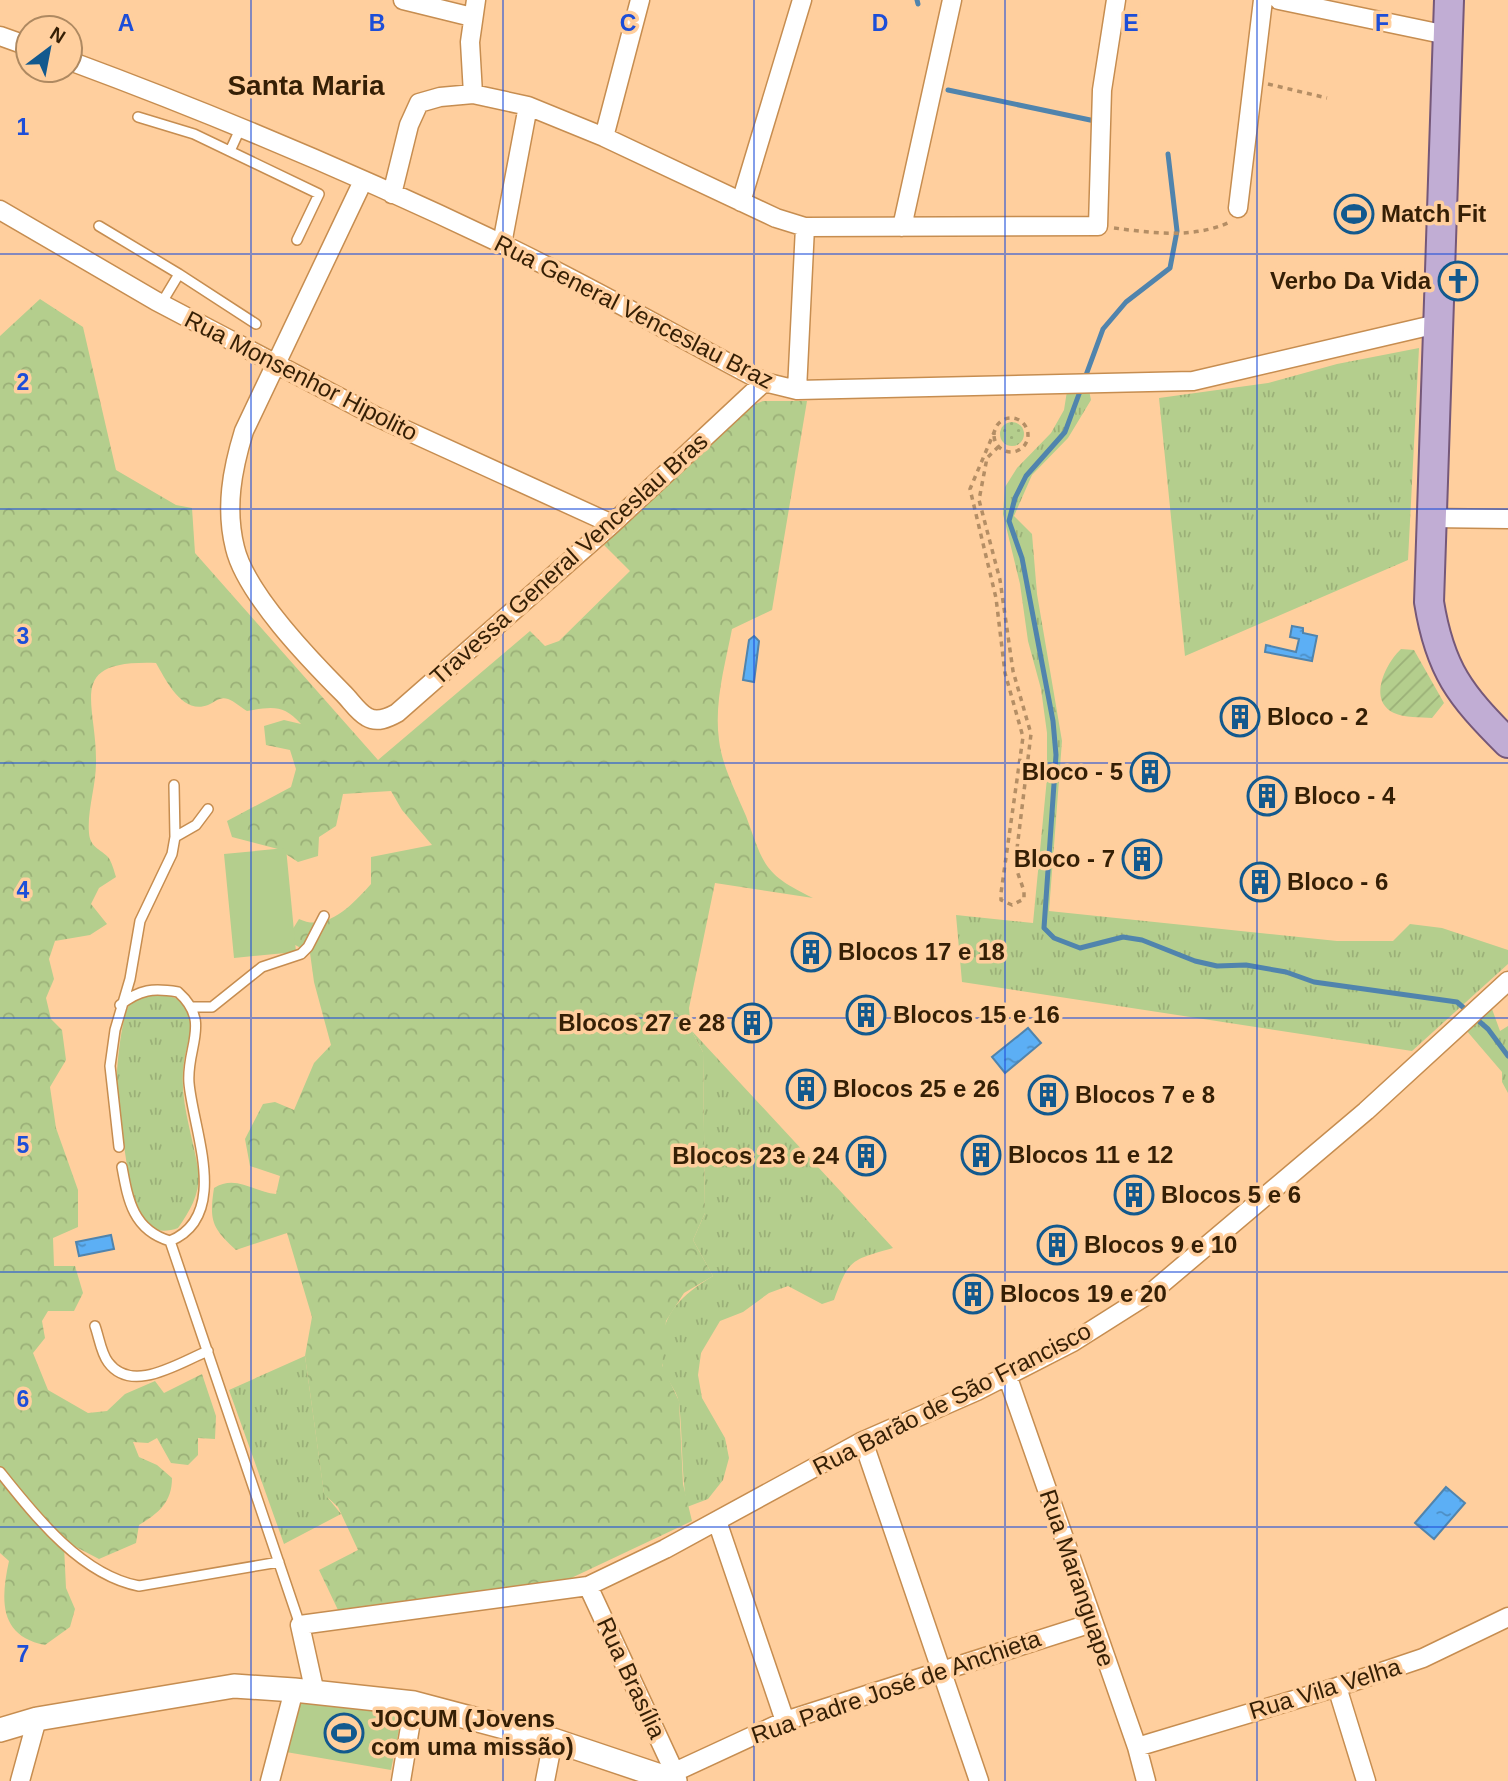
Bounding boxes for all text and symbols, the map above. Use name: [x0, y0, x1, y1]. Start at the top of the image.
text: A: [118, 10, 134, 36]
text: B: [369, 10, 385, 36]
text: C: [620, 10, 636, 36]
text: D: [872, 10, 888, 36]
text: E: [1123, 10, 1139, 36]
text: F: [1375, 10, 1389, 36]
north arrow: [14, 14, 84, 84]
text: N: [46, 22, 69, 48]
district label: Santa Maria: [227, 70, 385, 101]
text: 1: [17, 114, 30, 140]
sports icon: Match Fit: [1333, 193, 1375, 235]
place label: Match Fit: [1381, 200, 1486, 227]
street label: Rua General Venceslau Braz: [490, 229, 778, 394]
church icon: Verbo Da Vida: [1437, 260, 1479, 302]
place label: Verbo Da Vida: [1270, 267, 1432, 294]
street label: Rua Monsenhor Hipolito: [180, 305, 422, 446]
text: 2: [17, 369, 29, 395]
street label: Travessa General Venceslau Bras: [425, 427, 713, 690]
text: 3: [17, 623, 29, 649]
building icon: Bloco - 2: [1219, 696, 1261, 738]
place label: Bloco - 2: [1267, 703, 1368, 730]
building icon: Bloco - 5: [1129, 751, 1171, 793]
place label: Bloco - 5: [1022, 758, 1123, 785]
building icon: Bloco - 4: [1246, 775, 1288, 817]
place label: Bloco - 4: [1294, 782, 1396, 809]
building icon: Bloco - 7: [1121, 838, 1163, 880]
place label: Bloco - 7: [1014, 845, 1115, 872]
building icon: Bloco - 6: [1239, 861, 1281, 903]
place label: Bloco - 6: [1287, 868, 1388, 895]
text: 4: [17, 877, 30, 903]
building icon: Blocos 17 e 18: [790, 931, 832, 973]
place label: Blocos 17 e 18: [838, 938, 1005, 965]
building icon: Blocos 15 e 16: [845, 994, 887, 1036]
place label: Blocos 15 e 16: [893, 1001, 1060, 1028]
building icon: Blocos 27 e 28: [731, 1002, 773, 1044]
place label: Blocos 27 e 28: [558, 1009, 725, 1036]
building icon: Blocos 25 e 26: [785, 1068, 827, 1110]
building icon: Blocos 7 e 8: [1027, 1074, 1069, 1116]
place label: Blocos 25 e 26: [833, 1075, 1000, 1102]
place label: Blocos 7 e 8: [1075, 1081, 1215, 1108]
text: 5: [17, 1132, 30, 1158]
building icon: Blocos 11 e 12: [960, 1134, 1002, 1176]
building icon: Blocos 23 e 24: [845, 1135, 887, 1177]
place label: Blocos 11 e 12: [1008, 1141, 1173, 1168]
place label: Blocos 23 e 24: [672, 1142, 840, 1169]
building icon: Blocos 5 e 6: [1113, 1174, 1155, 1216]
place label: Blocos 5 e 6: [1161, 1181, 1301, 1208]
building icon: Blocos 9 e 10: [1036, 1224, 1078, 1266]
place label: Blocos 9 e 10: [1084, 1231, 1237, 1258]
building icon: Blocos 19 e 20: [952, 1273, 994, 1315]
place label: Blocos 19 e 20: [1000, 1280, 1167, 1307]
street label: Rua Barão de São Francisco: [808, 1317, 1095, 1481]
text: 6: [17, 1386, 29, 1412]
street label: Rua Maranguape: [1035, 1486, 1120, 1670]
street label: Rua Brasília: [592, 1613, 672, 1743]
street label: Rua Padre José de Anchieta: [748, 1624, 1045, 1749]
text: 7: [17, 1641, 29, 1667]
street label: Rua Vila Velha: [1246, 1652, 1404, 1724]
place label: JOCUM (Jovens com uma missão): [371, 1705, 574, 1760]
sports icon: JOCUM (Jovens com uma missão): [323, 1712, 365, 1754]

